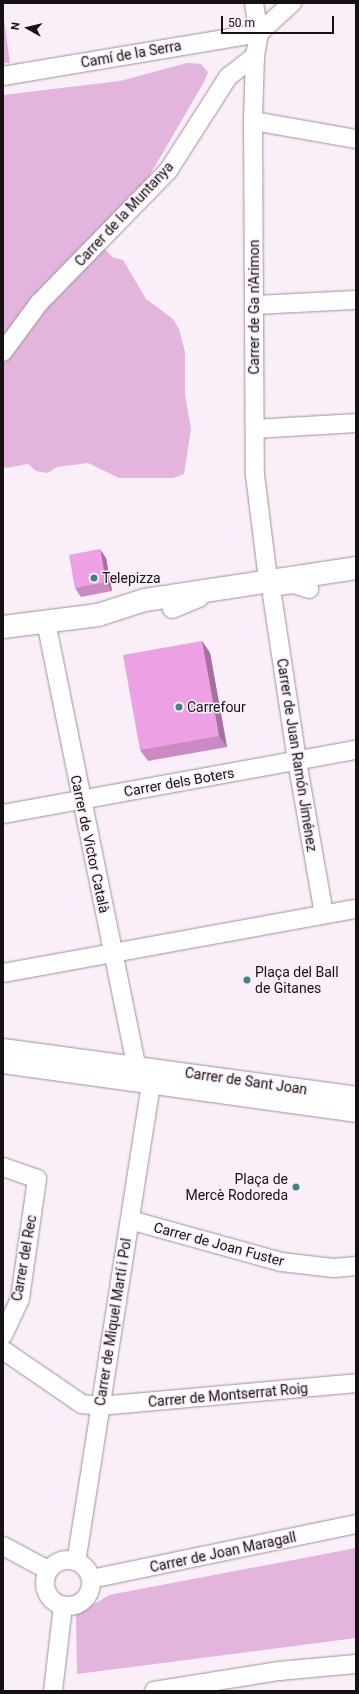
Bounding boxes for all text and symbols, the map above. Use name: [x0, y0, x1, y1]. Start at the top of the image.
north arrow: [8, 8, 48, 48]
scale bar: [223, 8, 336, 34]
text: 50 m: [228, 16, 255, 30]
text: N: [9, 22, 23, 31]
street label: Camí de la Serra: [79, 37, 183, 71]
street label: Carrer de la Muntanya: [71, 158, 177, 270]
street label: Carrer de Ga n'Arimon: [246, 239, 262, 375]
place label: Telepizza: [102, 570, 161, 586]
marker: Telepizza: [89, 573, 99, 583]
street label: Carrer de Juan Ramón Jiménez: [273, 657, 321, 853]
place label: Carrefour: [187, 699, 246, 715]
marker: Carrefour: [174, 702, 184, 712]
street label: Carrer dels Boters: [122, 764, 236, 800]
street label: Carrer de Victor Català: [67, 773, 113, 915]
place label: Plaça del Ball de Gitanes: [255, 964, 339, 996]
marker: Plaça del Ball de Gitanes: [242, 975, 252, 985]
street label: Carrer de Sant Joan: [184, 1064, 308, 1098]
place label: Plaça de Mercè Rodoreda: [185, 1171, 288, 1204]
marker: Plaça de Mercè Rodoreda: [291, 1182, 301, 1192]
street label: Carrer del Rec: [8, 1214, 40, 1302]
street label: Carrer de Joan Fuster: [152, 1219, 286, 1269]
street label: Carrer de Miquel Martí i Pol: [91, 1237, 135, 1407]
street label: Carrer de Montserrat Roig: [147, 1380, 309, 1410]
street label: Carrer de Joan Maragall: [148, 1528, 298, 1576]

